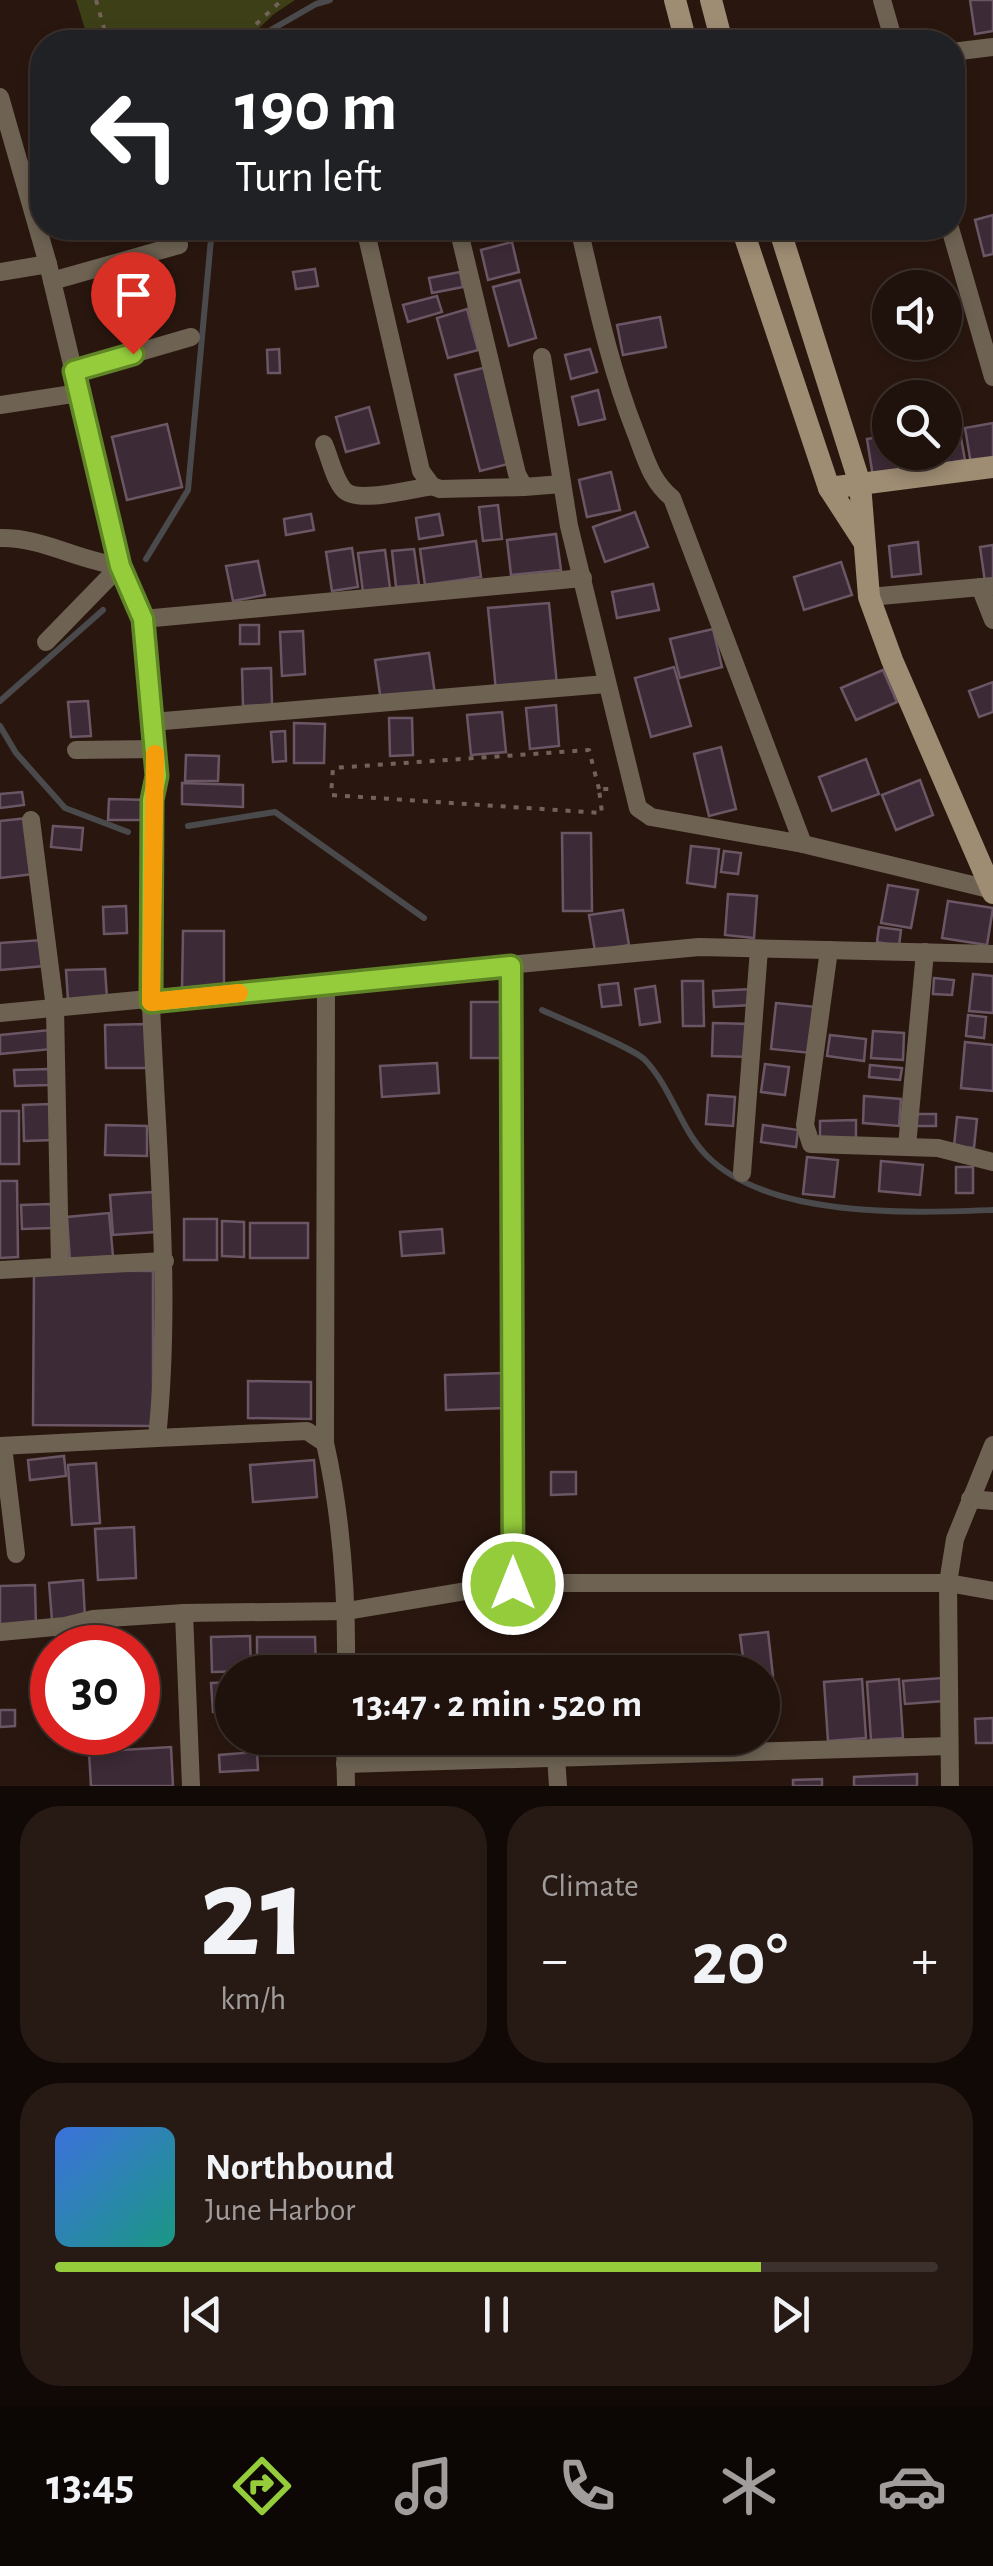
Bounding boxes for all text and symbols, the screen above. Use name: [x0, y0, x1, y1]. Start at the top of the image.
icon: left: [70, 70, 200, 200]
text: 190 m: [235, 73, 398, 143]
text: Turn left: [235, 155, 382, 200]
pin: [91, 252, 176, 355]
icon: arrive: [106, 267, 161, 322]
map controls: [872, 270, 962, 470]
button: sound: [872, 270, 962, 360]
button: search: [872, 380, 962, 470]
position arrow: [461, 1532, 565, 1636]
speed limit sign: 30: [30, 1625, 160, 1755]
text: 13:47 · 2 min · 520 m: [353, 1686, 642, 1724]
text: 21: [199, 1850, 307, 1980]
text: Climate: [542, 1870, 639, 1902]
text: 20°: [692, 1923, 788, 1998]
text: −: [542, 1933, 568, 1988]
text: +: [912, 1933, 938, 1988]
text: km/h: [220, 1983, 286, 2015]
text: Northbound: [205, 2149, 394, 2187]
text: June Harbor: [205, 2194, 355, 2226]
icon: previous: [175, 2287, 230, 2342]
icon: pause: [469, 2287, 524, 2342]
icon: next: [763, 2287, 818, 2342]
icon: directions: [227, 2451, 297, 2521]
icon: music: [389, 2451, 459, 2521]
icon: phone: [552, 2451, 622, 2521]
icon: climate: [714, 2451, 784, 2521]
icon: car: [877, 2451, 947, 2521]
text: 13:45: [46, 2463, 134, 2508]

